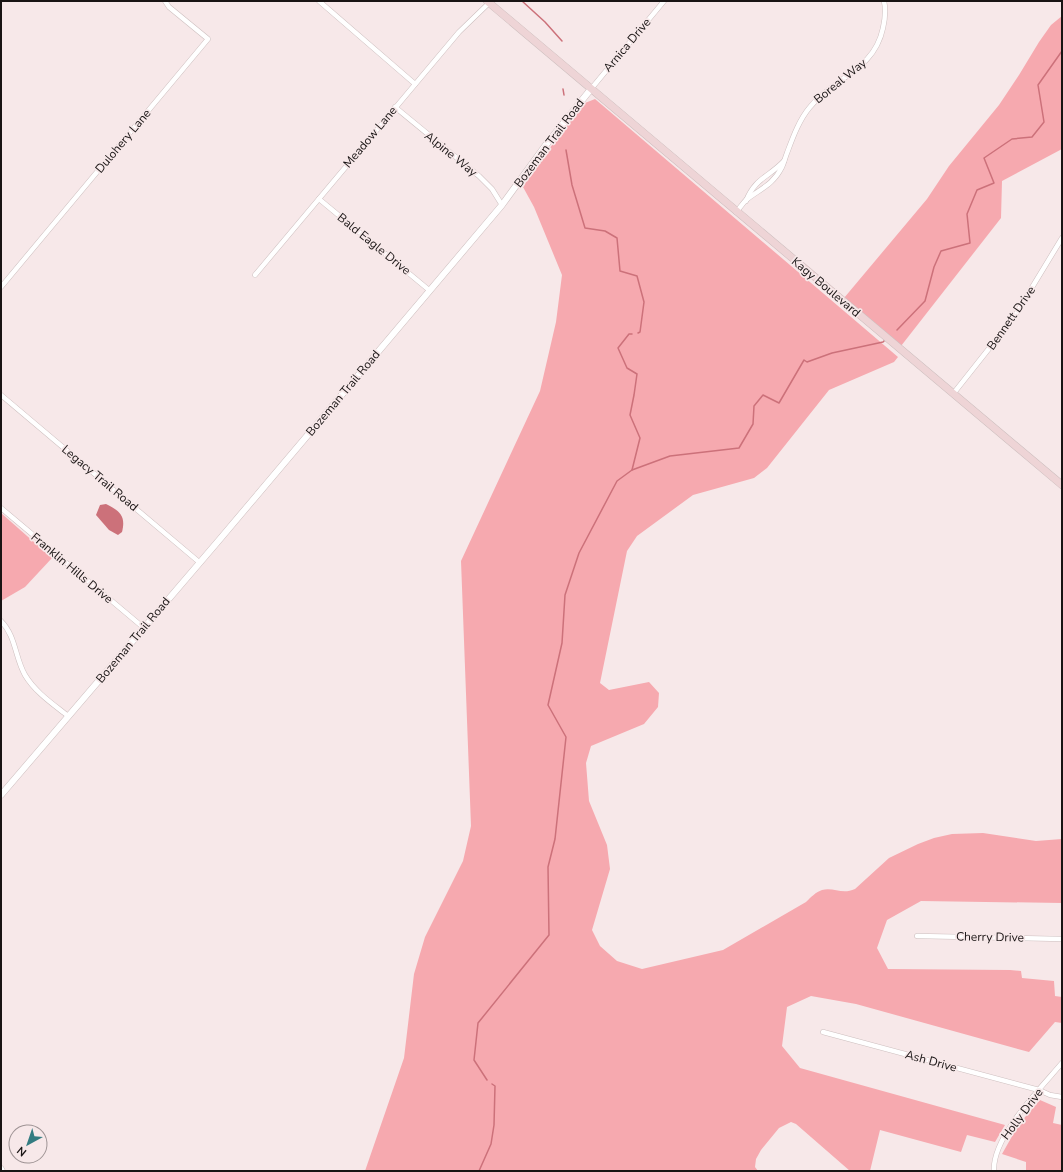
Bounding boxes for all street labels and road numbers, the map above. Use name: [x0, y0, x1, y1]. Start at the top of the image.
street label: Arnica Drive: [600, 15, 654, 75]
street label: Boreal Way: [810, 54, 870, 107]
street label: Bozeman Trail Road: [510, 95, 588, 191]
street label: Meadow Lane: [339, 103, 401, 171]
street label: Dulohery Lane: [91, 106, 155, 176]
street label: Alpine Way: [421, 128, 481, 181]
street label: Bald Eagle Drive: [334, 210, 414, 278]
street label: Kagy Boulevard: [788, 254, 864, 320]
street label: Bennett Drive: [983, 283, 1039, 353]
street label: Bozeman Trail Road: [302, 347, 384, 439]
street label: Legacy Trail Road: [58, 441, 142, 515]
street label: Franklin Hills Drive: [28, 529, 116, 607]
street label: Bozeman Trail Road: [92, 594, 174, 686]
street label: Cherry Drive: [956, 928, 1024, 946]
street label: Ash Drive: [903, 1046, 959, 1076]
street label: Holly Drive: [997, 1085, 1047, 1143]

